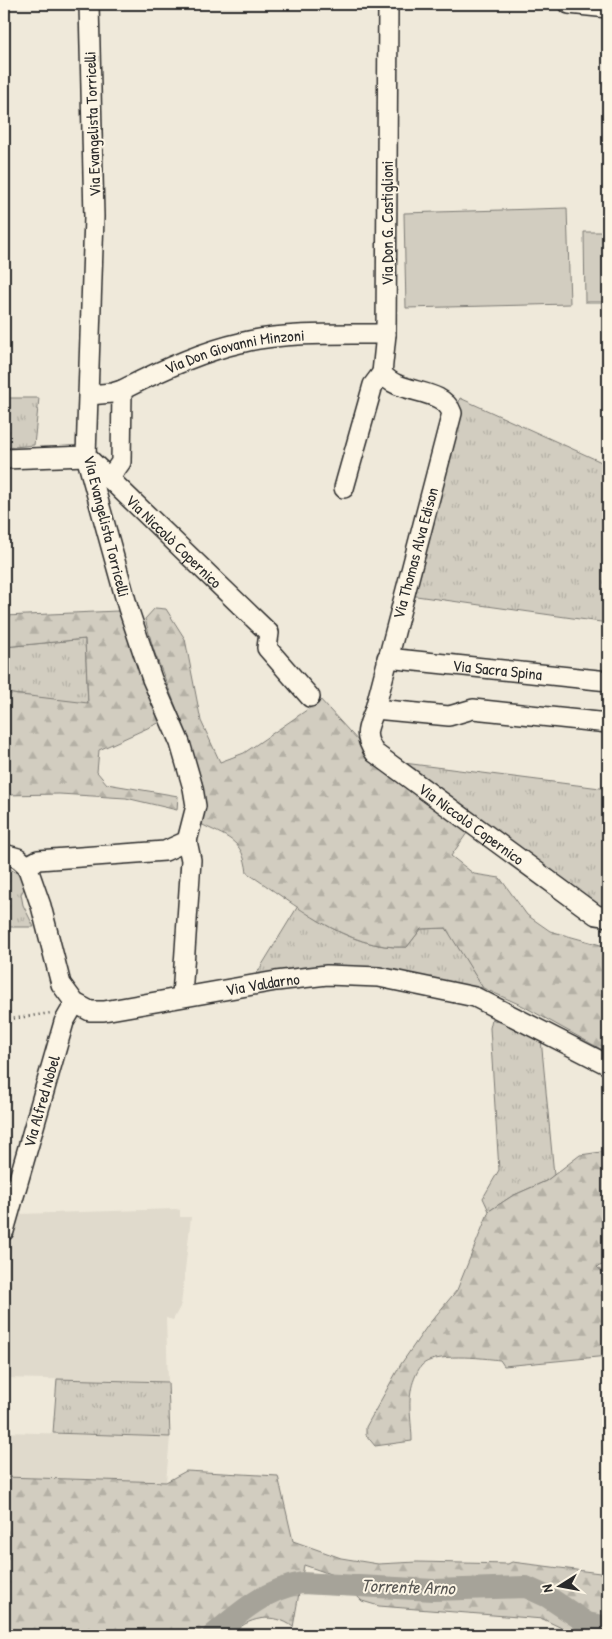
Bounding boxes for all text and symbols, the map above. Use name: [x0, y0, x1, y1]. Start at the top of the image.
street label: Via Evangelista Torricelli: [78, 51, 106, 197]
street label: Via Don G. Castiglioni: [376, 161, 398, 285]
street label: Via Don Giovanni Minzoni: [161, 324, 305, 379]
street label: Via Evangelista Torricelli: [79, 453, 135, 599]
street label: Via Thomas Alva Edison: [387, 485, 443, 621]
street label: Via Niccolò Copernico: [121, 489, 227, 593]
street label: Via Sacra Spina: [452, 654, 543, 685]
street label: Via Niccolò Copernico: [414, 778, 529, 870]
street label: Via Valdarno: [224, 967, 301, 1001]
street label: Via Alfred Nobel: [18, 1052, 65, 1150]
north arrow: [534, 1562, 584, 1612]
water label: Torrente Arno: [361, 1572, 457, 1601]
text: N: [537, 1583, 557, 1594]

